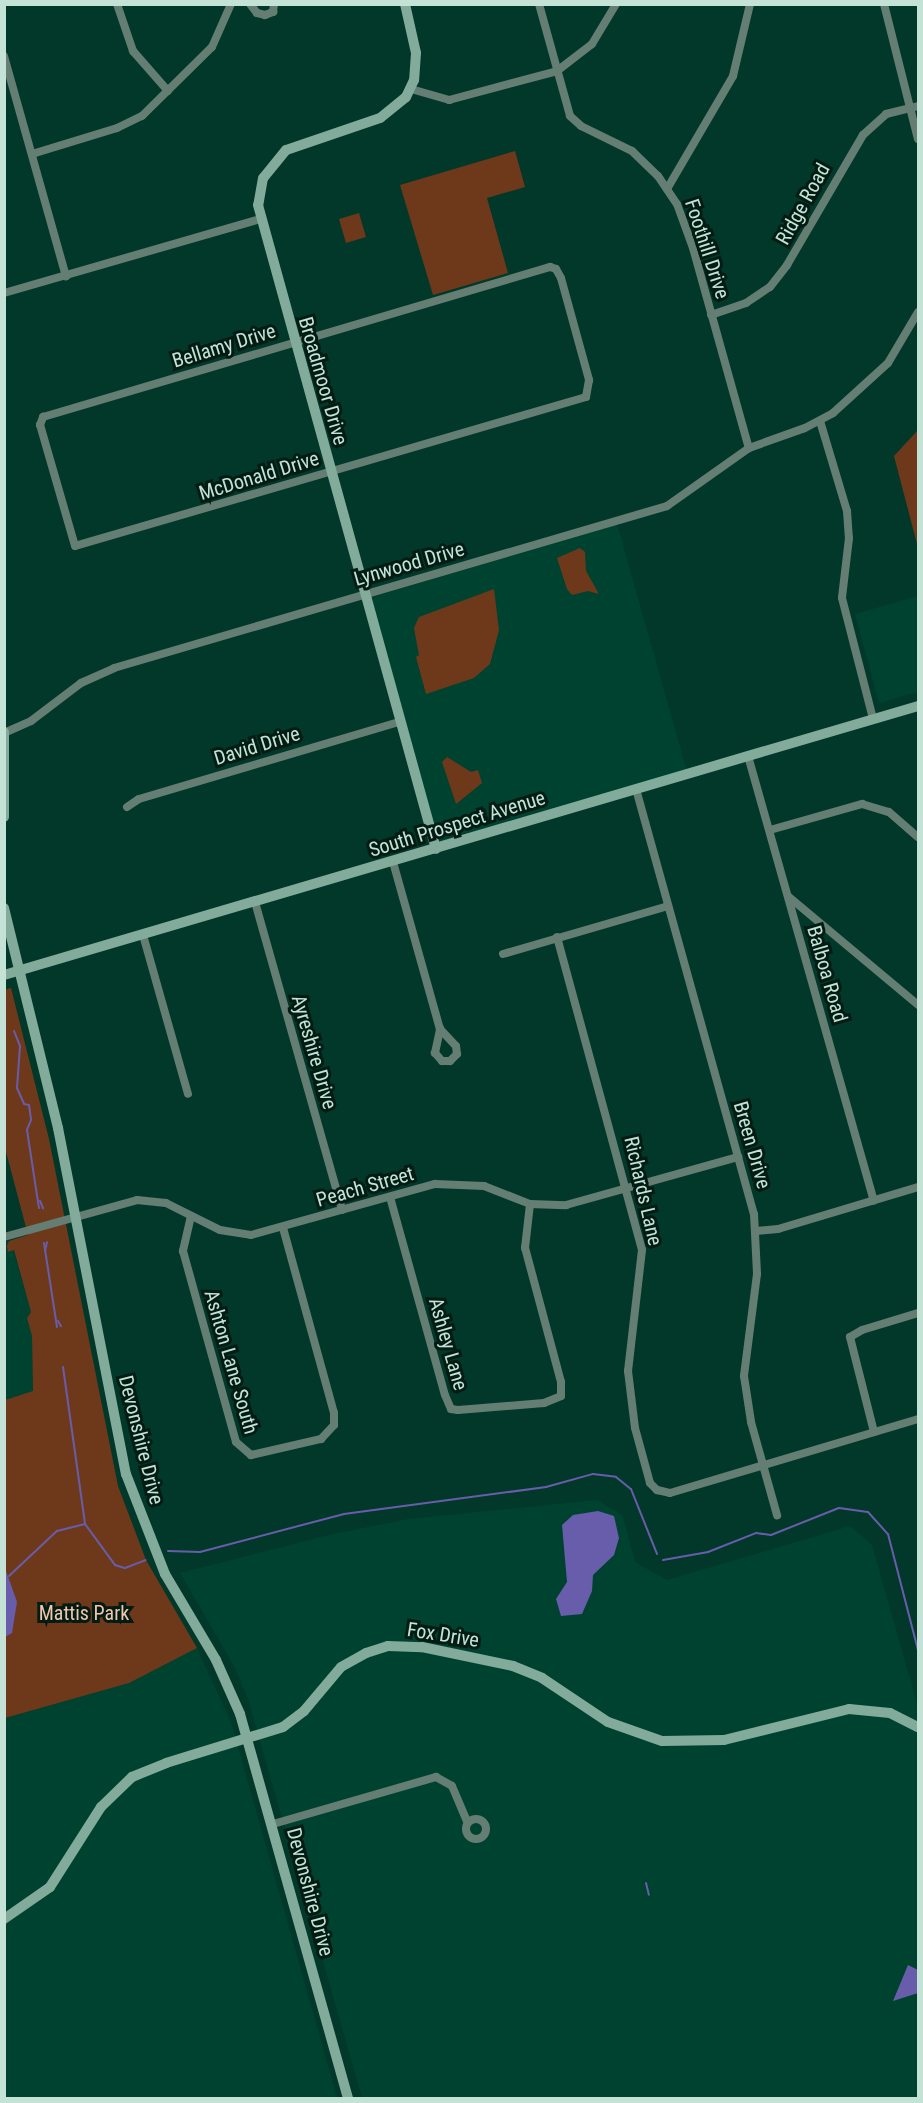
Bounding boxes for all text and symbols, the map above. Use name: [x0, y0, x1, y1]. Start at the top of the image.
street label: Ridge Road: [771, 159, 835, 249]
street label: Foothill Drive: [680, 196, 734, 302]
street label: Broadmoor Drive: [293, 314, 353, 448]
street label: Bellamy Drive: [169, 319, 279, 373]
street label: McDonald Drive: [196, 446, 322, 506]
street label: Lynwood Drive: [351, 537, 467, 591]
street label: David Drive: [211, 722, 303, 770]
street label: South Prospect Avenue: [366, 786, 548, 862]
street label: Balboa Road: [802, 923, 852, 1025]
street label: Ayreshire Drive: [286, 992, 342, 1112]
street label: Breen Drive: [728, 1099, 776, 1191]
street label: Richards Lane: [619, 1134, 667, 1248]
street label: Peach Street: [314, 1162, 416, 1212]
street label: Ashton Lane South: [199, 1287, 263, 1437]
street label: Ashley Lane: [423, 1295, 473, 1393]
street label: Devonshire Drive: [113, 1373, 169, 1507]
park label: Mattis Park: [39, 1601, 129, 1625]
street label: Fox Drive: [405, 1617, 481, 1653]
street label: Devonshire Drive: [281, 1825, 339, 1959]

